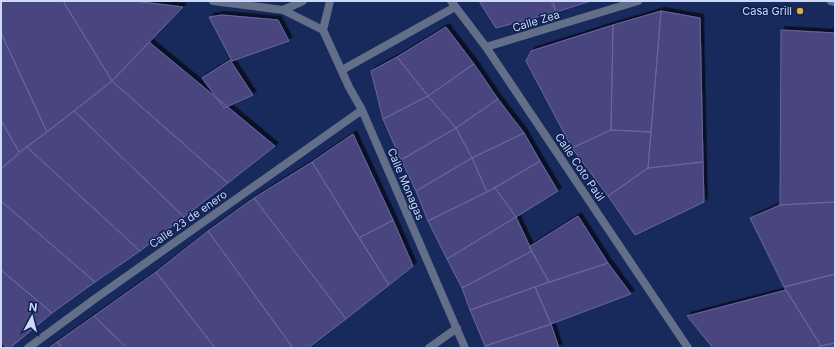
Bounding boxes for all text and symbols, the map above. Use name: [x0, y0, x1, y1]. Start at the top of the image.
place label: Casa Grill: [742, 4, 792, 18]
marker: Casa Grill: [795, 6, 805, 16]
street label: Calle Zea: [511, 7, 561, 35]
street label: Calle Coto Paúl: [552, 130, 608, 204]
street label: Calle Monagas: [385, 146, 428, 222]
street label: Calle 23 de enero: [146, 187, 230, 251]
north arrow: [12, 297, 52, 337]
text: N: [28, 300, 38, 315]

